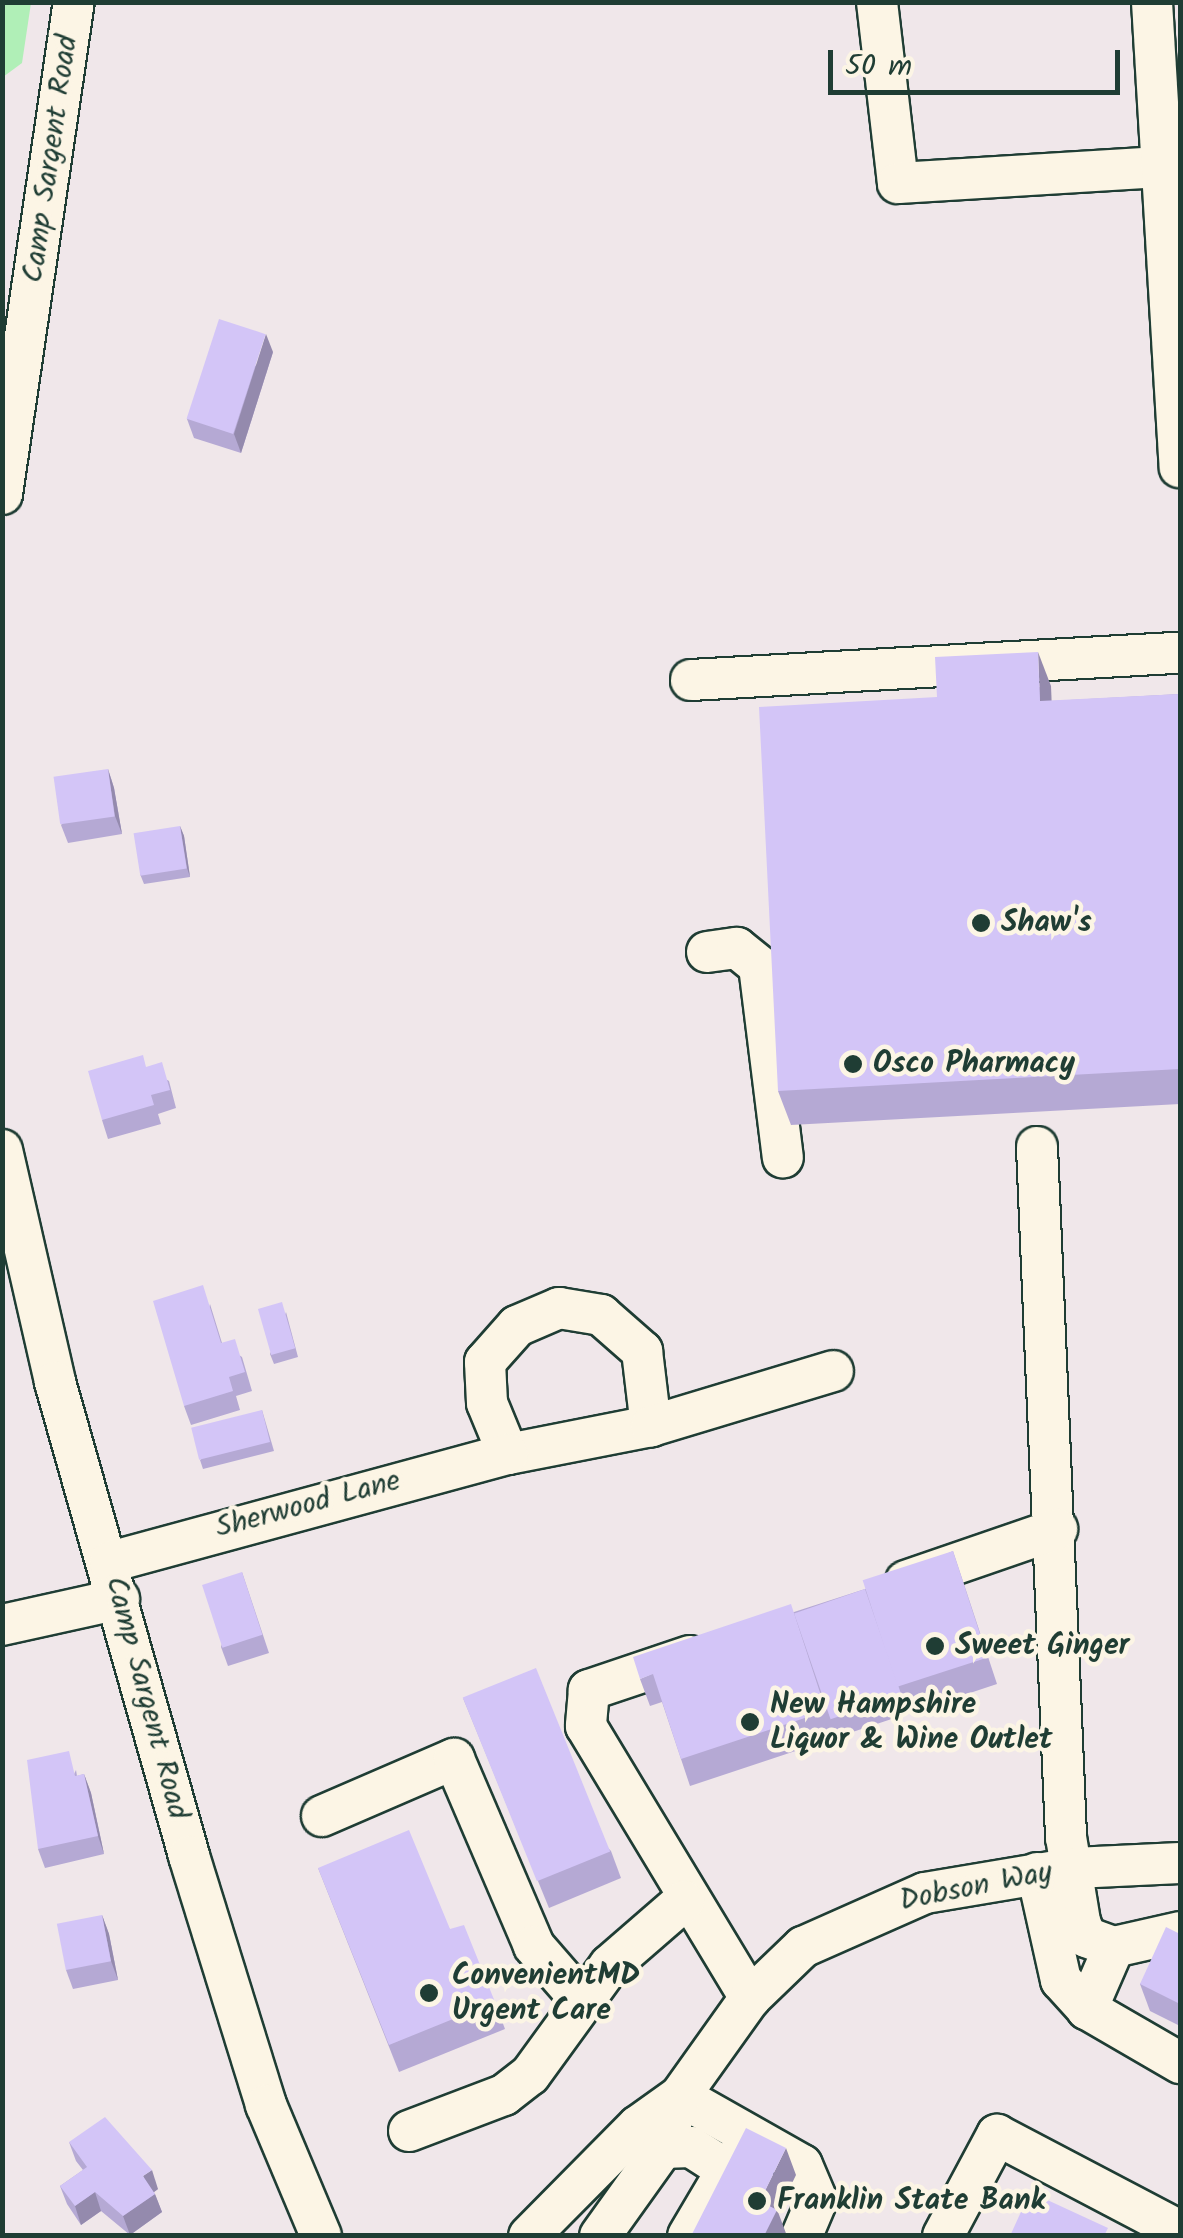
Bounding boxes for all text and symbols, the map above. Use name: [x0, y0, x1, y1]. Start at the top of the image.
scale bar: [833, 30, 1126, 92]
street label: Camp Sargent Road: [16, 33, 86, 285]
text: 50 m: [845, 43, 912, 91]
place label: Shaw's: [1001, 905, 1092, 941]
marker: Shaw's: [970, 912, 992, 934]
place label: Osco Pharmacy: [873, 1046, 1075, 1082]
marker: Osco Pharmacy: [842, 1053, 864, 1075]
street label: Sherwood Lane: [212, 1463, 404, 1547]
street label: Camp Sargent Road: [96, 1573, 196, 1823]
place label: Sweet Ginger: [955, 1628, 1129, 1664]
marker: Sweet Ginger: [924, 1635, 946, 1657]
place label: New Hampshire Liquor & Wine Outlet: [770, 1687, 1053, 1758]
marker: New Hampshire Liquor & Wine Outlet: [739, 1711, 761, 1733]
street label: Dobson Way: [897, 1855, 1055, 1919]
place label: ConvenientMD Urgent Care: [452, 1958, 640, 2028]
marker: ConvenientMD Urgent Care: [416, 1980, 442, 2006]
place label: Franklin State Bank: [777, 2183, 1045, 2219]
marker: Franklin State Bank: [746, 2190, 768, 2212]

